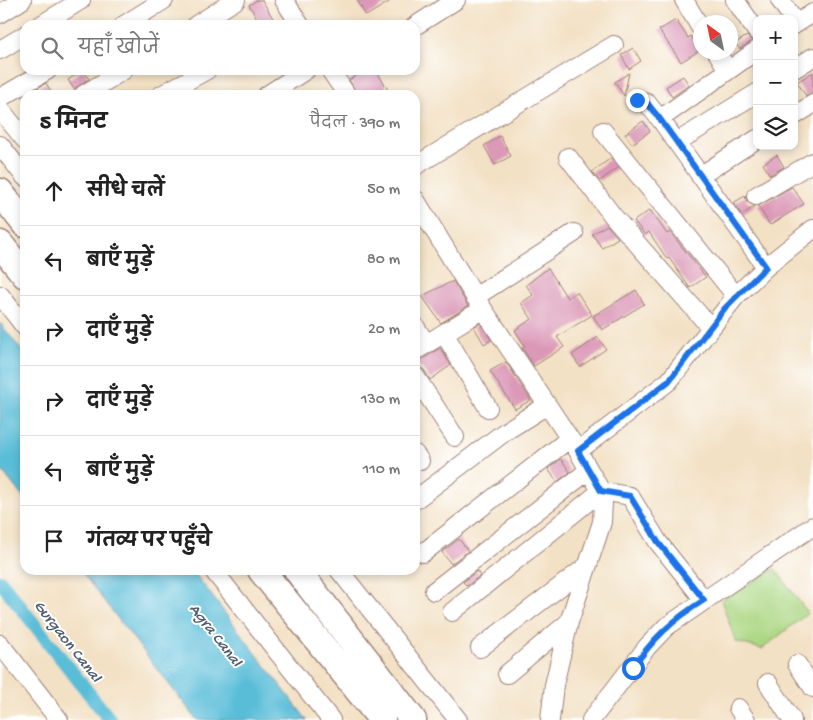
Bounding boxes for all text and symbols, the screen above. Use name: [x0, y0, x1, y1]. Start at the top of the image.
north arrow: [693, 15, 738, 60]
map controls: [753, 15, 798, 150]
button: +: [753, 15, 798, 60]
search box: [20, 20, 420, 75]
icon: search: [38, 34, 66, 62]
text: यहाँ खोजें: [78, 38, 159, 61]
button: −: [753, 60, 798, 105]
route end: [626, 89, 649, 112]
button: layers: [753, 105, 798, 150]
text: 5 मिनट: [40, 112, 107, 137]
text: पैदल · 390 m: [310, 115, 400, 134]
icon: ahead: [40, 177, 68, 205]
text: सीधे चलें: [87, 181, 164, 204]
text: 50 m: [367, 181, 400, 200]
icon: left: [40, 247, 68, 275]
text: बाएँ मुड़ें: [87, 251, 153, 274]
text: 80 m: [367, 251, 400, 270]
icon: right: [40, 317, 68, 345]
text: दाएँ मुड़ें: [87, 321, 153, 344]
text: 20 m: [368, 321, 400, 340]
icon: right: [40, 387, 68, 415]
text: दाएँ मुड़ें: [87, 391, 153, 414]
text: 130 m: [361, 391, 400, 410]
icon: left: [40, 457, 68, 485]
text: बाएँ मुड़ें: [87, 461, 153, 484]
text: 110 m: [363, 461, 400, 480]
icon: arrive: [40, 527, 68, 555]
text: गंतव्य पर पहुँचे: [87, 531, 211, 554]
water label: Gurgaon Canal: [28, 597, 105, 688]
water label: Agra Canal: [184, 601, 246, 672]
route start: [622, 657, 645, 680]

